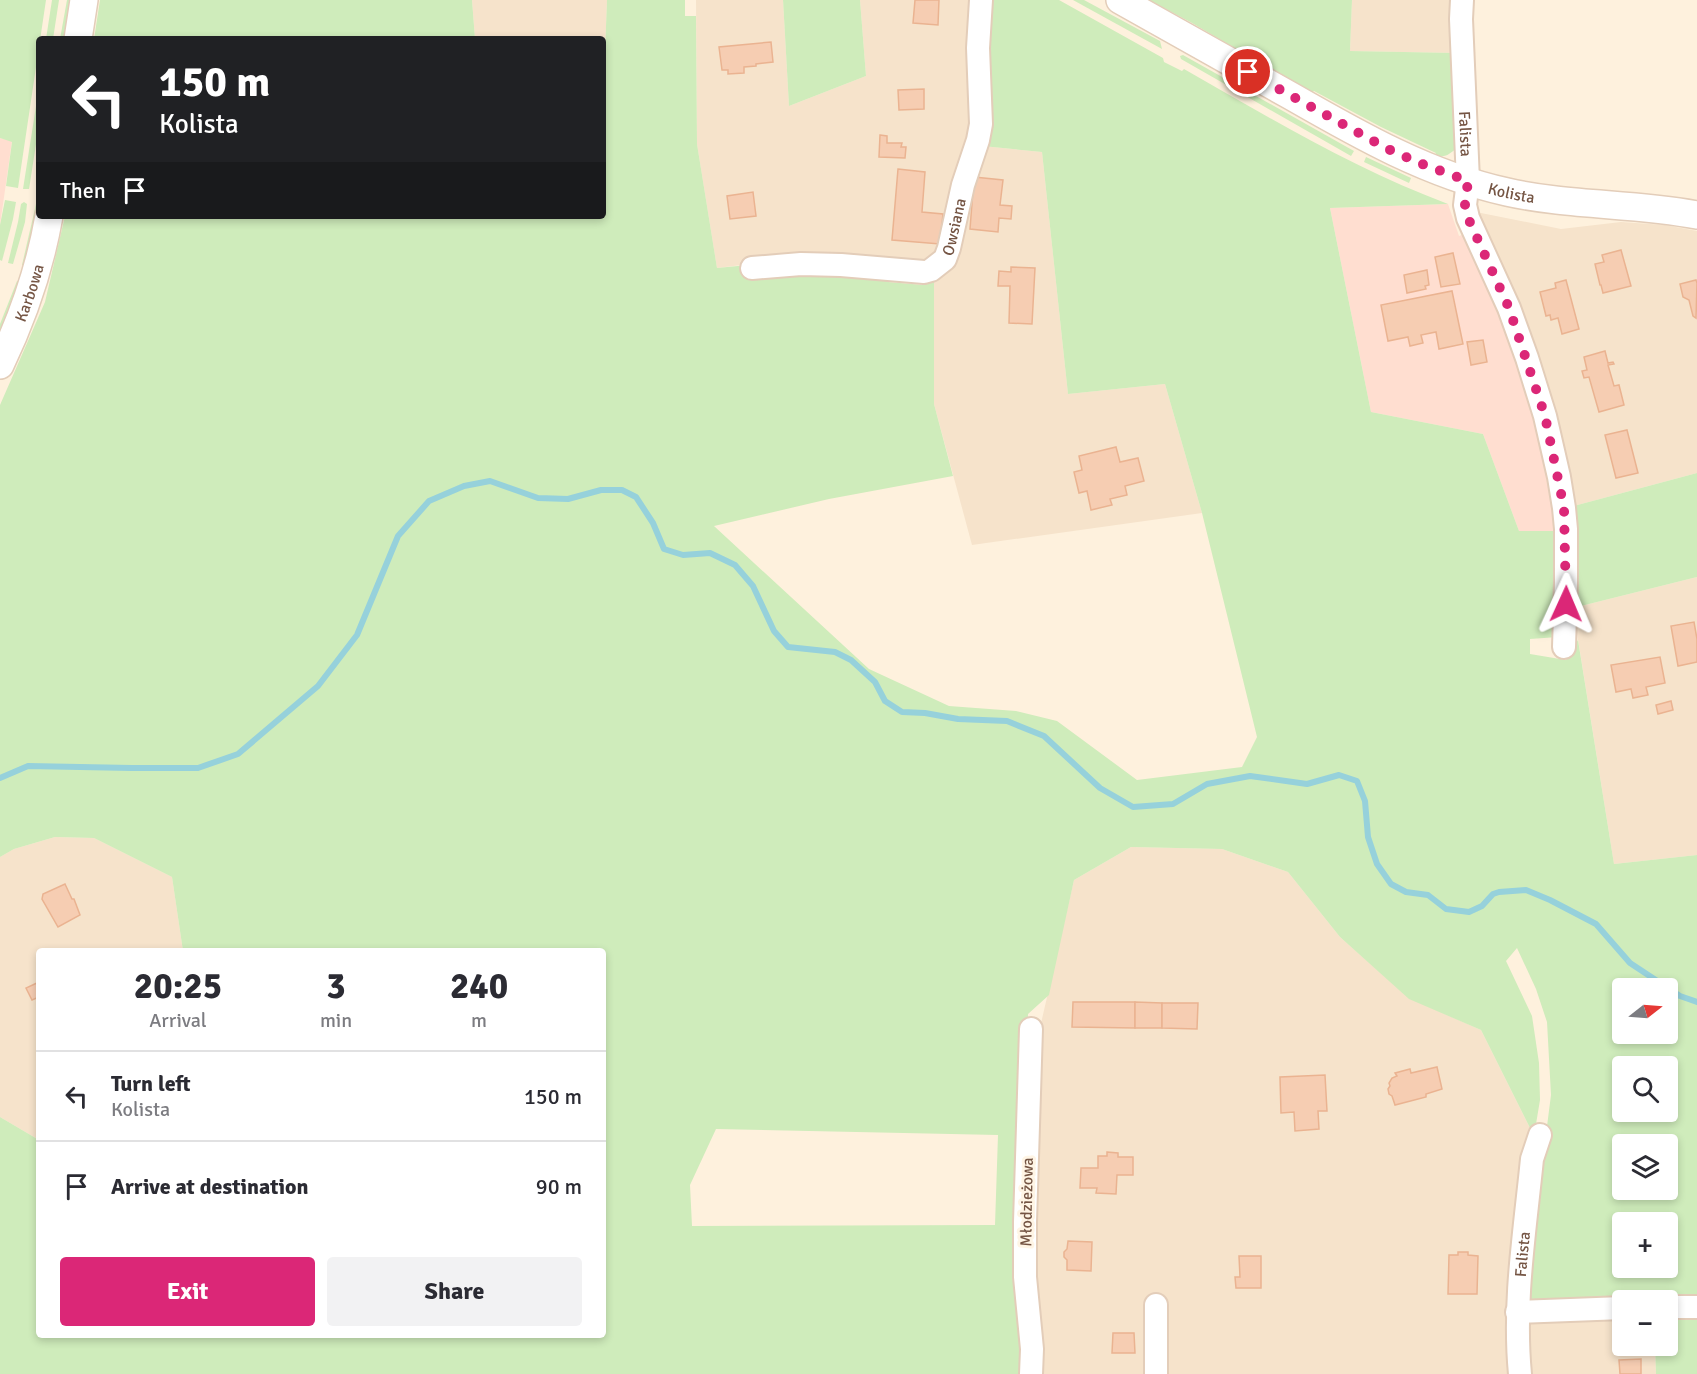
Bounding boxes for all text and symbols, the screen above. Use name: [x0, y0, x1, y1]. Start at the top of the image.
pin: [1222, 46, 1273, 97]
icon: arrive: [1231, 55, 1264, 88]
text: 150 m: [159, 57, 270, 108]
icon: left: [60, 60, 138, 138]
text: Kolista: [159, 108, 239, 141]
street label: Falista: [1454, 111, 1476, 157]
icon: arrive: [118, 174, 151, 207]
text: Then: [60, 177, 106, 204]
street label: Kolista: [1486, 179, 1536, 208]
street label: Owsiana: [938, 196, 971, 259]
street label: Karbowa: [11, 262, 49, 325]
position arrow: [1534, 572, 1598, 636]
text: 20:25: [134, 964, 222, 1009]
text: 3: [326, 964, 346, 1009]
text: 240: [450, 964, 508, 1009]
north arrow: [1612, 978, 1678, 1044]
map controls: [1612, 978, 1678, 1356]
text: Arrival: [149, 1008, 207, 1033]
text: min: [320, 1008, 352, 1033]
text: m: [471, 1008, 487, 1033]
button: search: [1612, 1056, 1678, 1122]
text: Turn left: [111, 1070, 191, 1097]
icon: left: [60, 1080, 93, 1113]
text: 150 m: [524, 1083, 582, 1110]
text: Kolista: [111, 1097, 170, 1122]
button: layers: [1612, 1134, 1678, 1200]
street label: Młodzieżowa: [1016, 1157, 1038, 1247]
icon: arrive: [60, 1170, 93, 1203]
text: Arrive at destination: [111, 1173, 308, 1200]
text: 90 m: [536, 1173, 582, 1200]
button: +: [1612, 1212, 1678, 1278]
street label: Falista: [1511, 1231, 1535, 1278]
button: Exit: [60, 1257, 315, 1326]
button: Share: [327, 1257, 582, 1326]
button: −: [1612, 1290, 1678, 1356]

